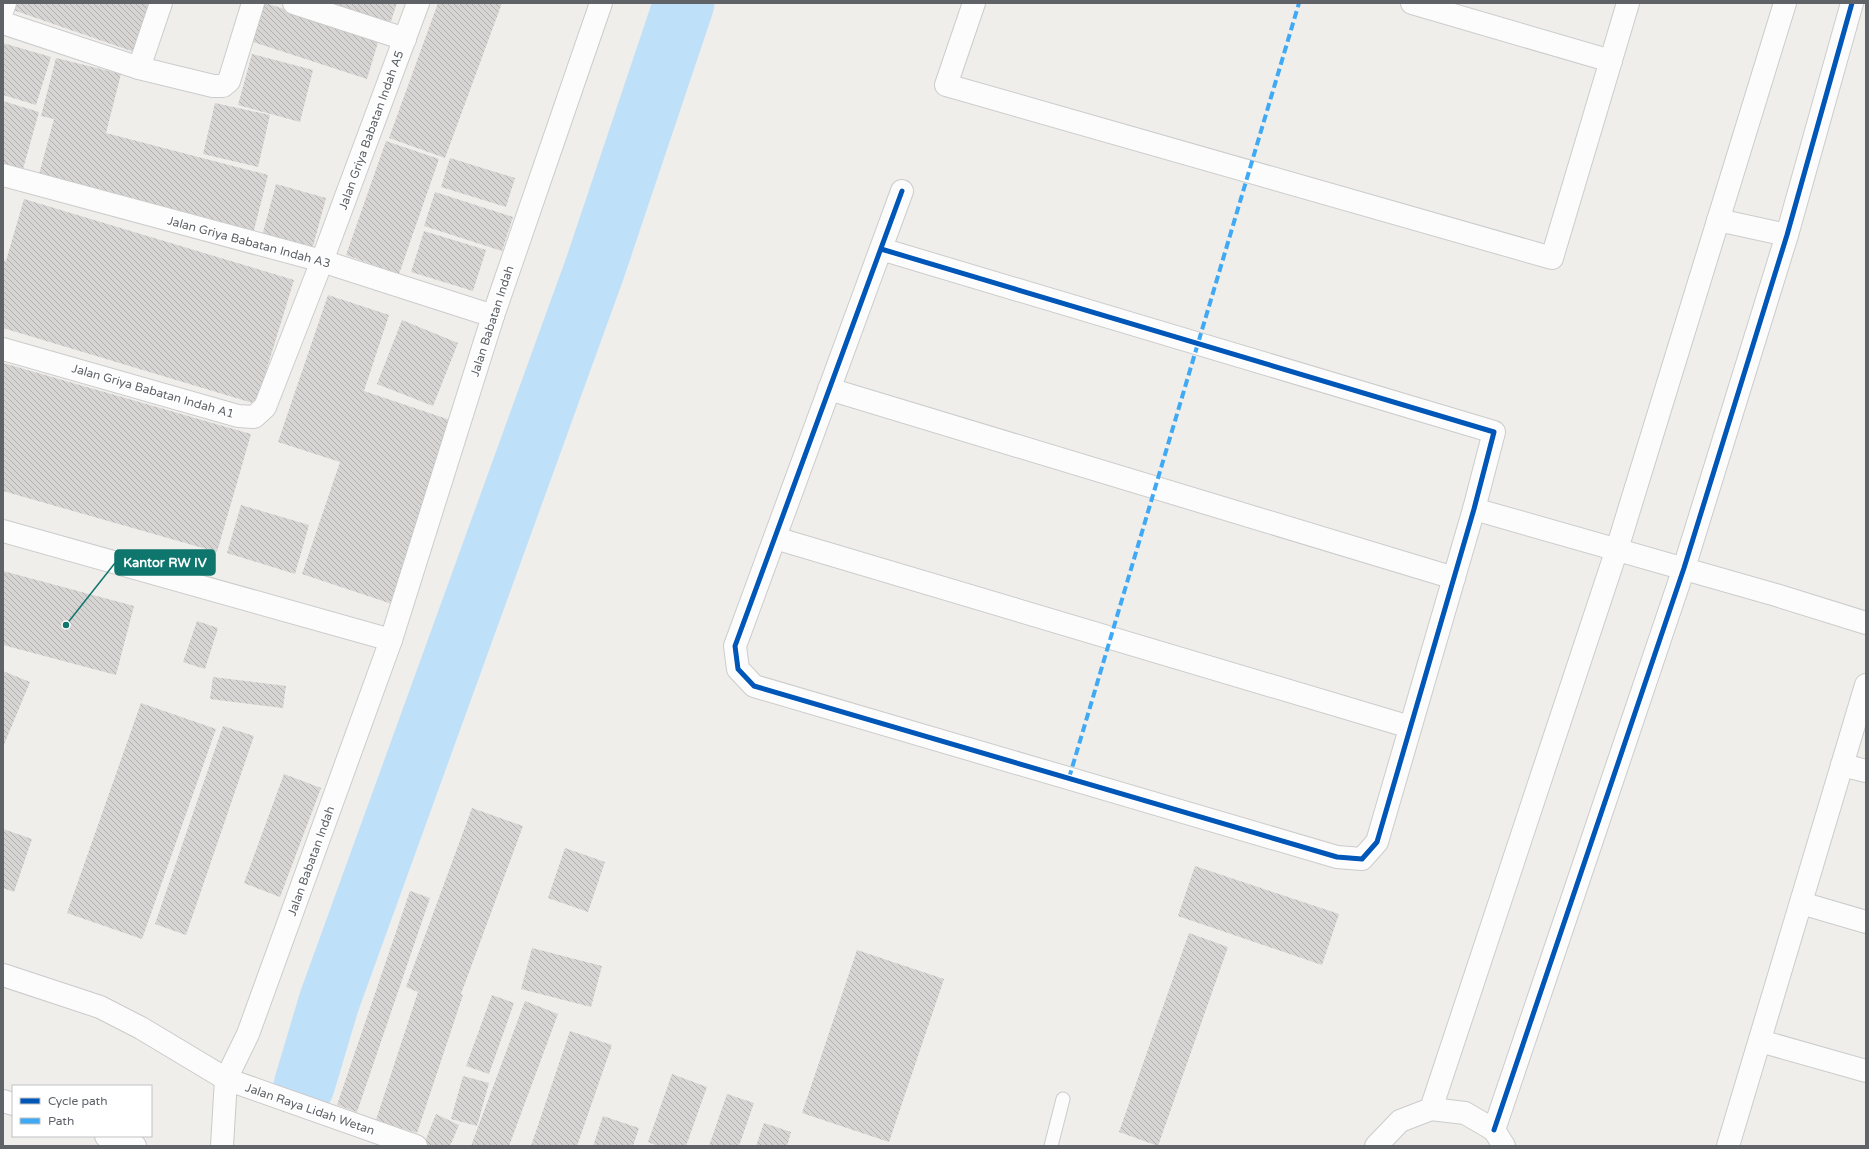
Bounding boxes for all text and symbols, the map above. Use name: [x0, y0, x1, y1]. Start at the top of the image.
street label: Jalan Griya Babatan Indah A5: [336, 49, 406, 211]
street label: Jalan Griya Babatan Indah A3: [166, 213, 332, 271]
street label: Jalan Babatan Indah: [467, 264, 517, 378]
street label: Jalan Griya Babatan Indah A1: [70, 361, 236, 421]
callout: Kantor RW IV: [115, 550, 215, 575]
text: Kantor RW IV: [123, 555, 207, 571]
street label: Jalan Babatan Indah: [285, 804, 337, 918]
street label: Jalan Raya Lidah Wetan: [244, 1080, 376, 1138]
legend: [12, 1085, 152, 1137]
text: Cycle path: [48, 1094, 107, 1108]
text: Path: [48, 1114, 74, 1128]

